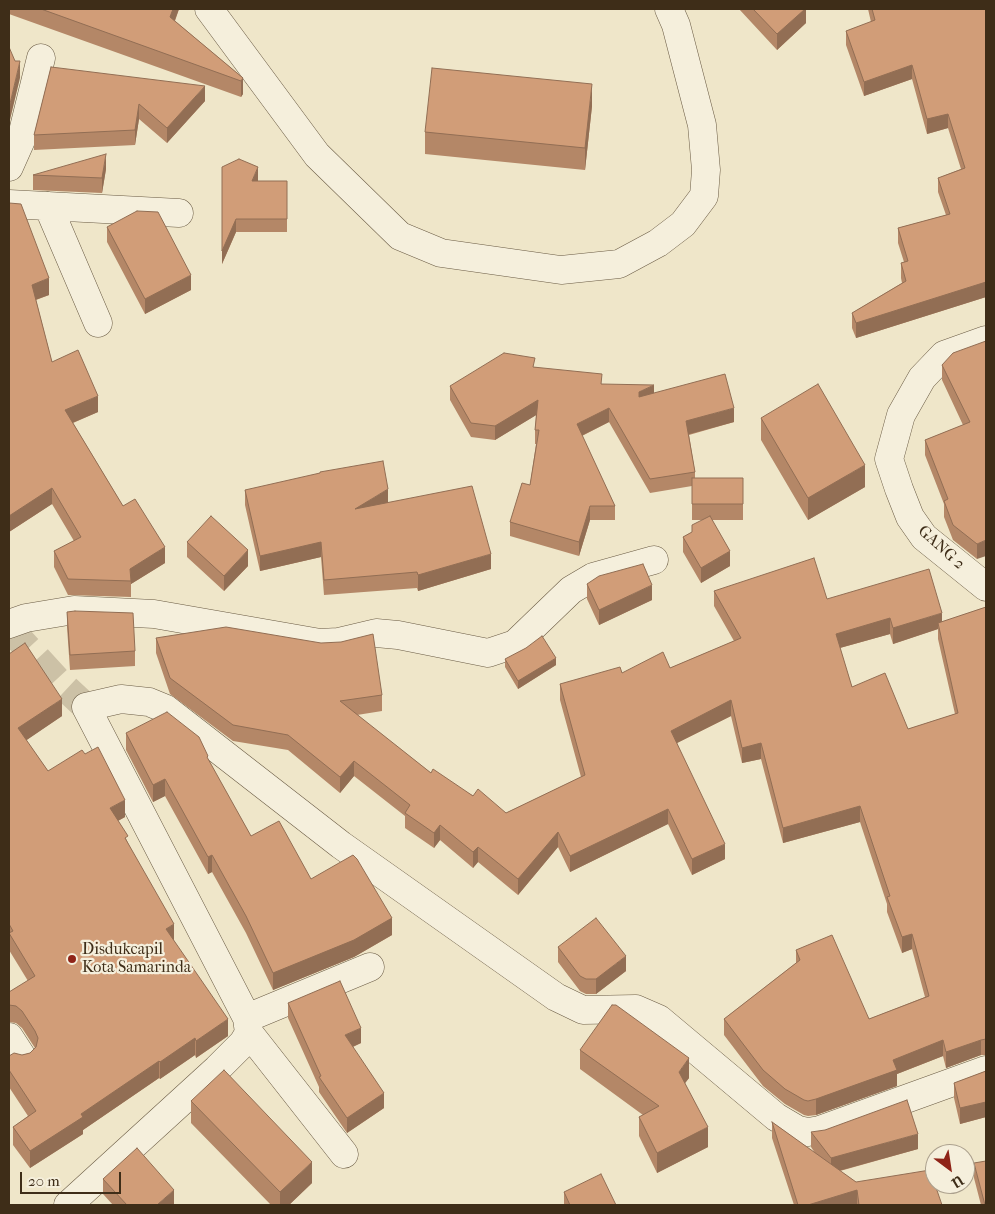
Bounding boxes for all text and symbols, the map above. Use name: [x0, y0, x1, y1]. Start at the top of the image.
street label: GANG 2: [914, 522, 968, 574]
place label: Disdukcapil Kota Samarinda: [82, 940, 191, 978]
marker: Disdukcapil Kota Samarinda: [66, 953, 78, 965]
north arrow: [925, 1144, 975, 1194]
scale bar: [22, 1162, 124, 1194]
text: U: [948, 1171, 967, 1192]
text: 20 m: [28, 1172, 60, 1190]

